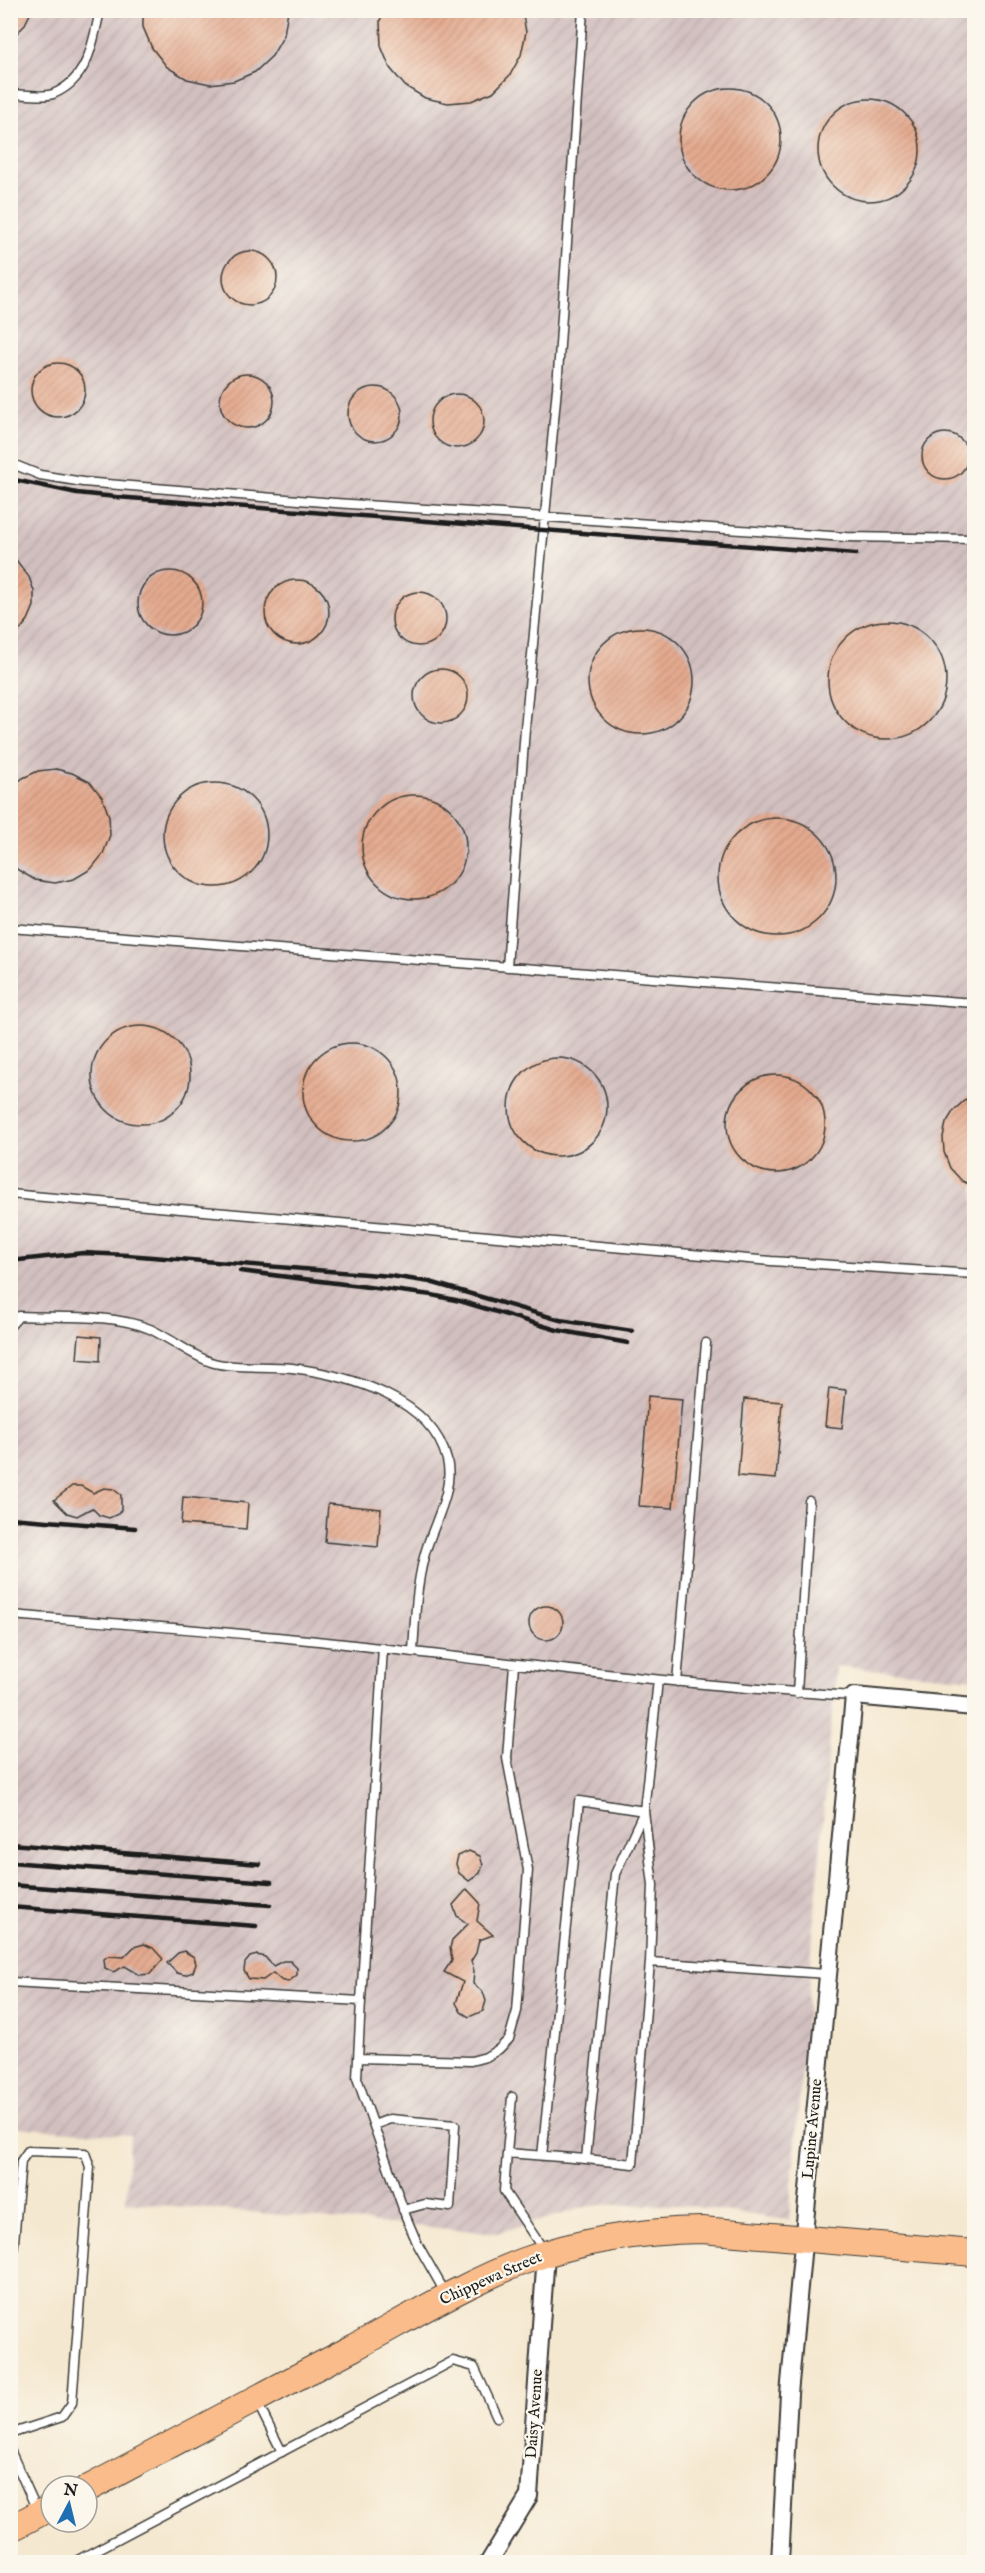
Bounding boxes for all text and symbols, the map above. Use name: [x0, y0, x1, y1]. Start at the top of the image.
street label: Lupine Avenue: [799, 2078, 827, 2180]
street label: Chippewa Street: [437, 2247, 546, 2310]
street label: Daisy Avenue: [522, 2368, 548, 2460]
north arrow: [39, 2474, 99, 2534]
text: N: [62, 2480, 79, 2502]

